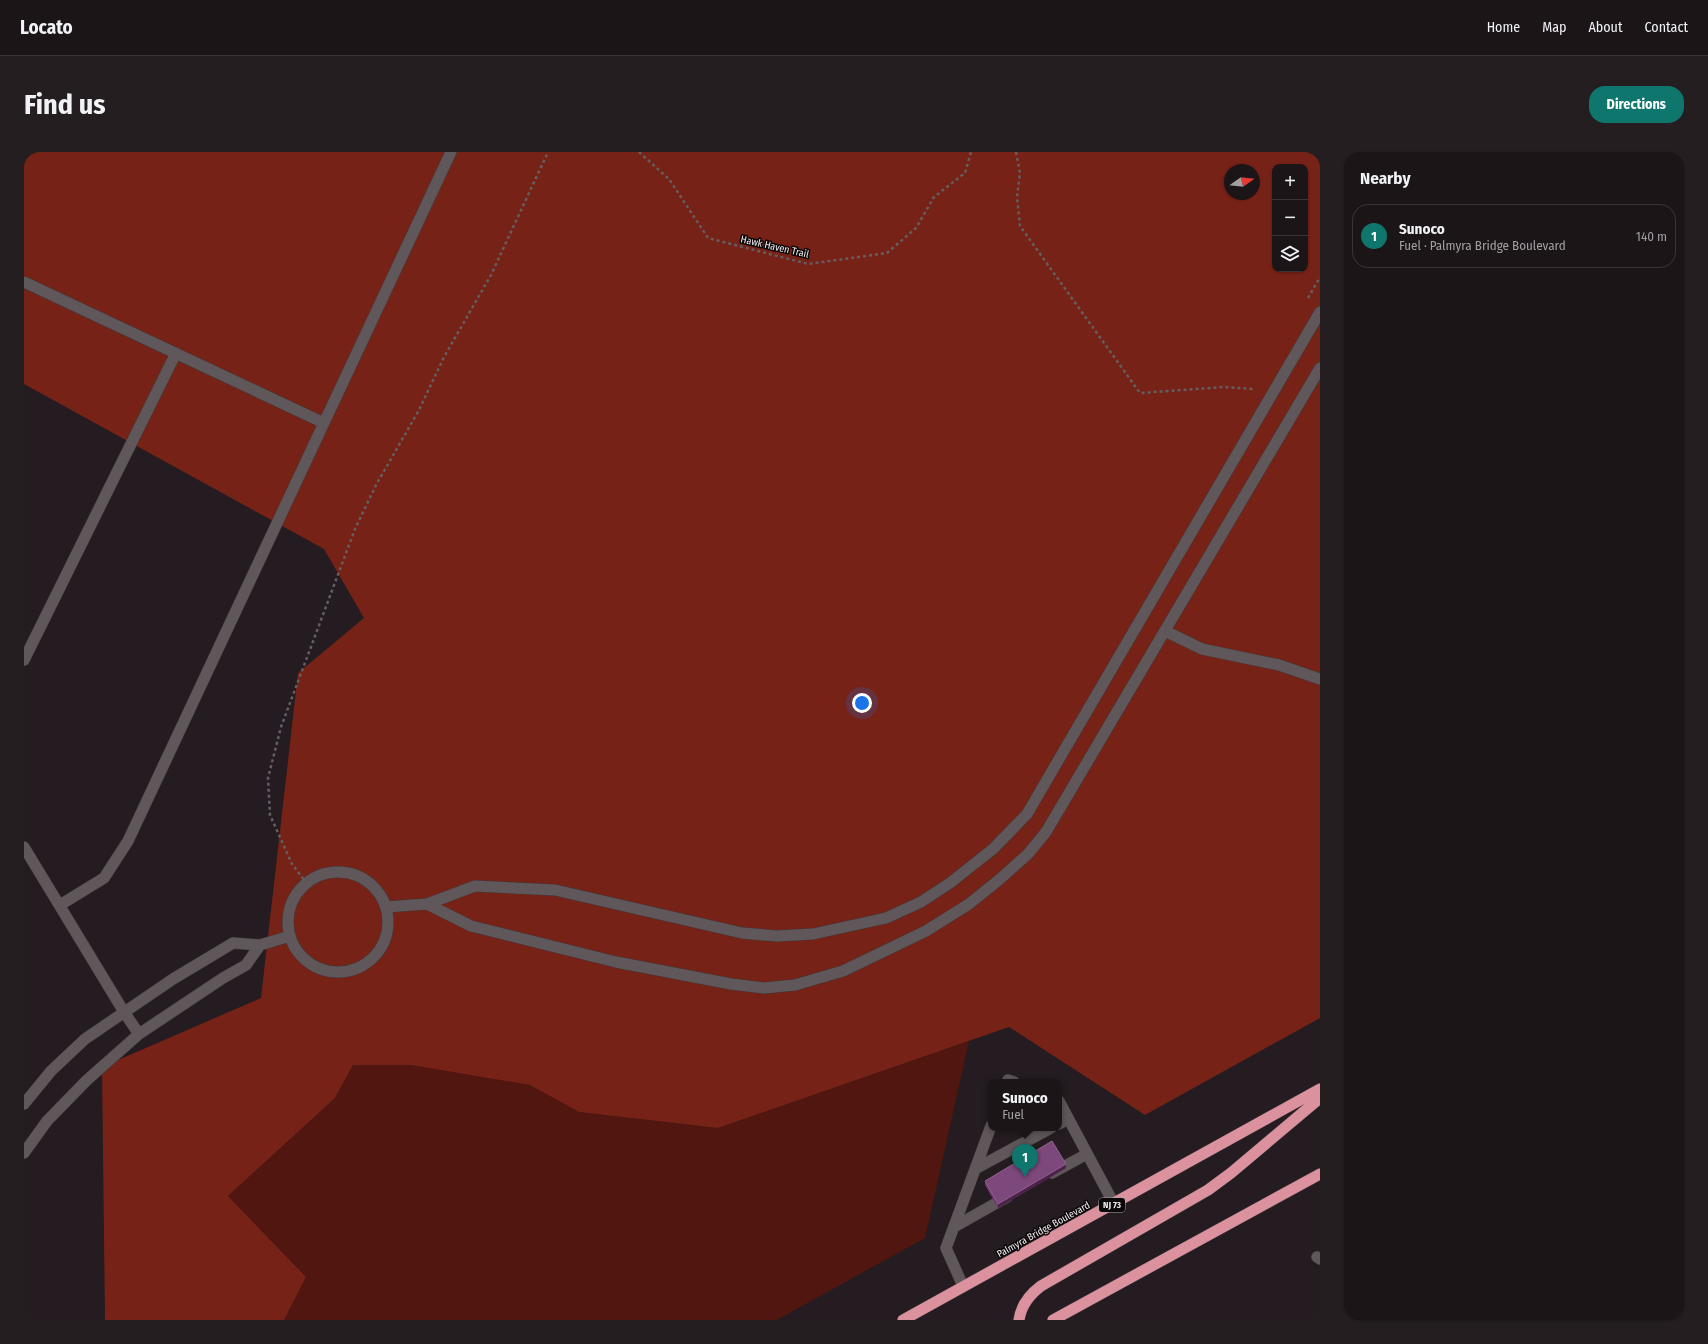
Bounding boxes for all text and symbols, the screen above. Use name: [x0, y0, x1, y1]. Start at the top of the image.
text: Locato: [20, 16, 73, 39]
text: Home: [1487, 19, 1520, 36]
text: Map: [1542, 19, 1566, 36]
text: About: [1588, 19, 1623, 36]
text: Contact: [1645, 19, 1688, 36]
button: Directions: [1589, 86, 1684, 123]
text: Find us: [24, 88, 106, 121]
north arrow: [1224, 164, 1260, 200]
map controls: [1272, 164, 1308, 272]
button: +: [1272, 164, 1308, 200]
text: Nearby: [1360, 168, 1411, 189]
button: −: [1272, 200, 1308, 236]
text: Sunoco: [1399, 220, 1445, 238]
text: 1: [1371, 229, 1377, 244]
text: 140 m: [1636, 229, 1667, 244]
street label: Hawk Haven Trail: [739, 233, 810, 261]
button: layers: [1272, 236, 1308, 272]
text: Fuel · Palmyra Bridge Boulevard: [1399, 238, 1566, 253]
your location: [852, 693, 872, 713]
popup: [988, 1079, 1062, 1131]
text: Sunoco: [1002, 1089, 1048, 1107]
text: Fuel: [1002, 1107, 1024, 1122]
pin: 1: [1012, 1144, 1038, 1177]
road number: NJ 73: [1099, 1198, 1125, 1212]
street label: Palmyra Bridge Boulevard: [995, 1199, 1092, 1260]

